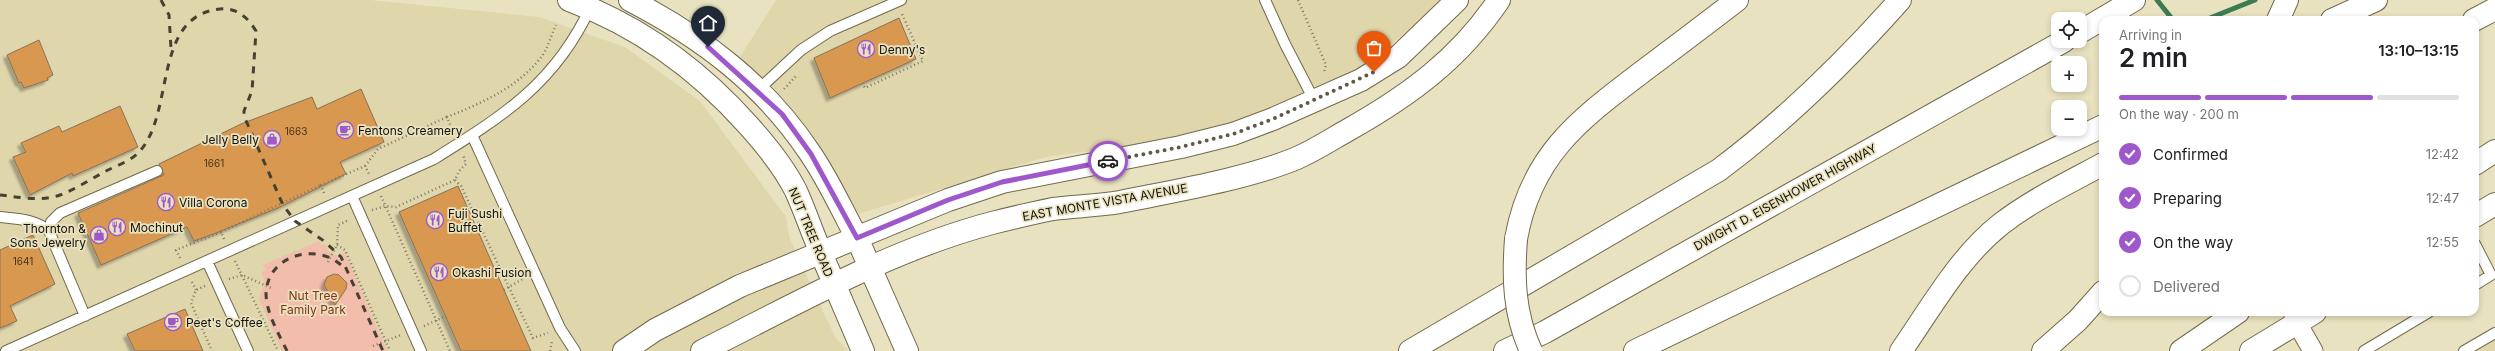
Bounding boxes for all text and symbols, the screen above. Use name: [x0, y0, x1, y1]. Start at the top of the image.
pin: [691, 6, 725, 47]
icon: home: [697, 12, 719, 34]
map controls: [2051, 12, 2087, 136]
button: locate: [2051, 12, 2087, 48]
text: Arriving in: [2119, 27, 2182, 43]
pin: [1357, 31, 1391, 72]
icon: bag: [1363, 37, 1385, 59]
restaurant icon: Denny's: [856, 39, 876, 59]
text: 13:10–13:15: [2378, 41, 2459, 60]
place label: Denny's: [879, 42, 925, 57]
text: 2 min: [2119, 42, 2188, 73]
button: +: [2051, 56, 2087, 92]
button: −: [2051, 100, 2087, 136]
text: On the way · 200 m: [2119, 106, 2239, 122]
cafe icon: Fentons Creamery: [335, 120, 355, 140]
place label: Fentons Creamery: [358, 123, 463, 138]
house number: 1663: [285, 125, 307, 137]
shop icon: Jelly Belly: [262, 129, 282, 149]
place label: Jelly Belly: [202, 132, 259, 147]
street label: DWIGHT D. EISENHOWER HIGHWAY: [1691, 140, 1879, 254]
courier: [1088, 141, 1128, 181]
icon: check: [2119, 143, 2141, 165]
text: Confirmed: [2153, 145, 2228, 164]
text: 12:42: [2426, 146, 2459, 162]
icon: car: [1097, 150, 1119, 172]
house number: 1661: [204, 157, 224, 169]
street label: EAST MONTE VISTA AVENUE: [1021, 180, 1189, 224]
street label: NUT TREE ROAD: [785, 185, 837, 279]
icon: check: [2119, 187, 2141, 209]
text: Preparing: [2153, 189, 2222, 208]
text: 12:47: [2426, 190, 2459, 206]
restaurant icon: Villa Corona: [156, 192, 176, 212]
place label: Villa Corona: [179, 195, 247, 210]
place label: Fuji Sushi Buffet: [448, 206, 502, 235]
restaurant icon: Fuji Sushi Buffet: [425, 210, 445, 230]
restaurant icon: Mochinut: [107, 217, 127, 237]
place label: Mochinut: [130, 220, 183, 235]
place label: Thornton & Sons Jewelry: [10, 221, 86, 250]
shop icon: Thornton & Sons Jewelry: [89, 225, 109, 245]
icon: check: [2119, 231, 2141, 253]
text: On the way: [2153, 233, 2233, 252]
text: 12:55: [2426, 234, 2459, 250]
house number: 1641: [13, 255, 33, 267]
restaurant icon: Okashi Fusion: [429, 262, 449, 282]
place label: Okashi Fusion: [452, 265, 532, 280]
text: Delivered: [2153, 277, 2220, 296]
park label: Nut Tree Family Park: [280, 288, 346, 317]
cafe icon: Peet's Coffee: [163, 312, 183, 332]
place label: Peet's Coffee: [186, 315, 263, 330]

